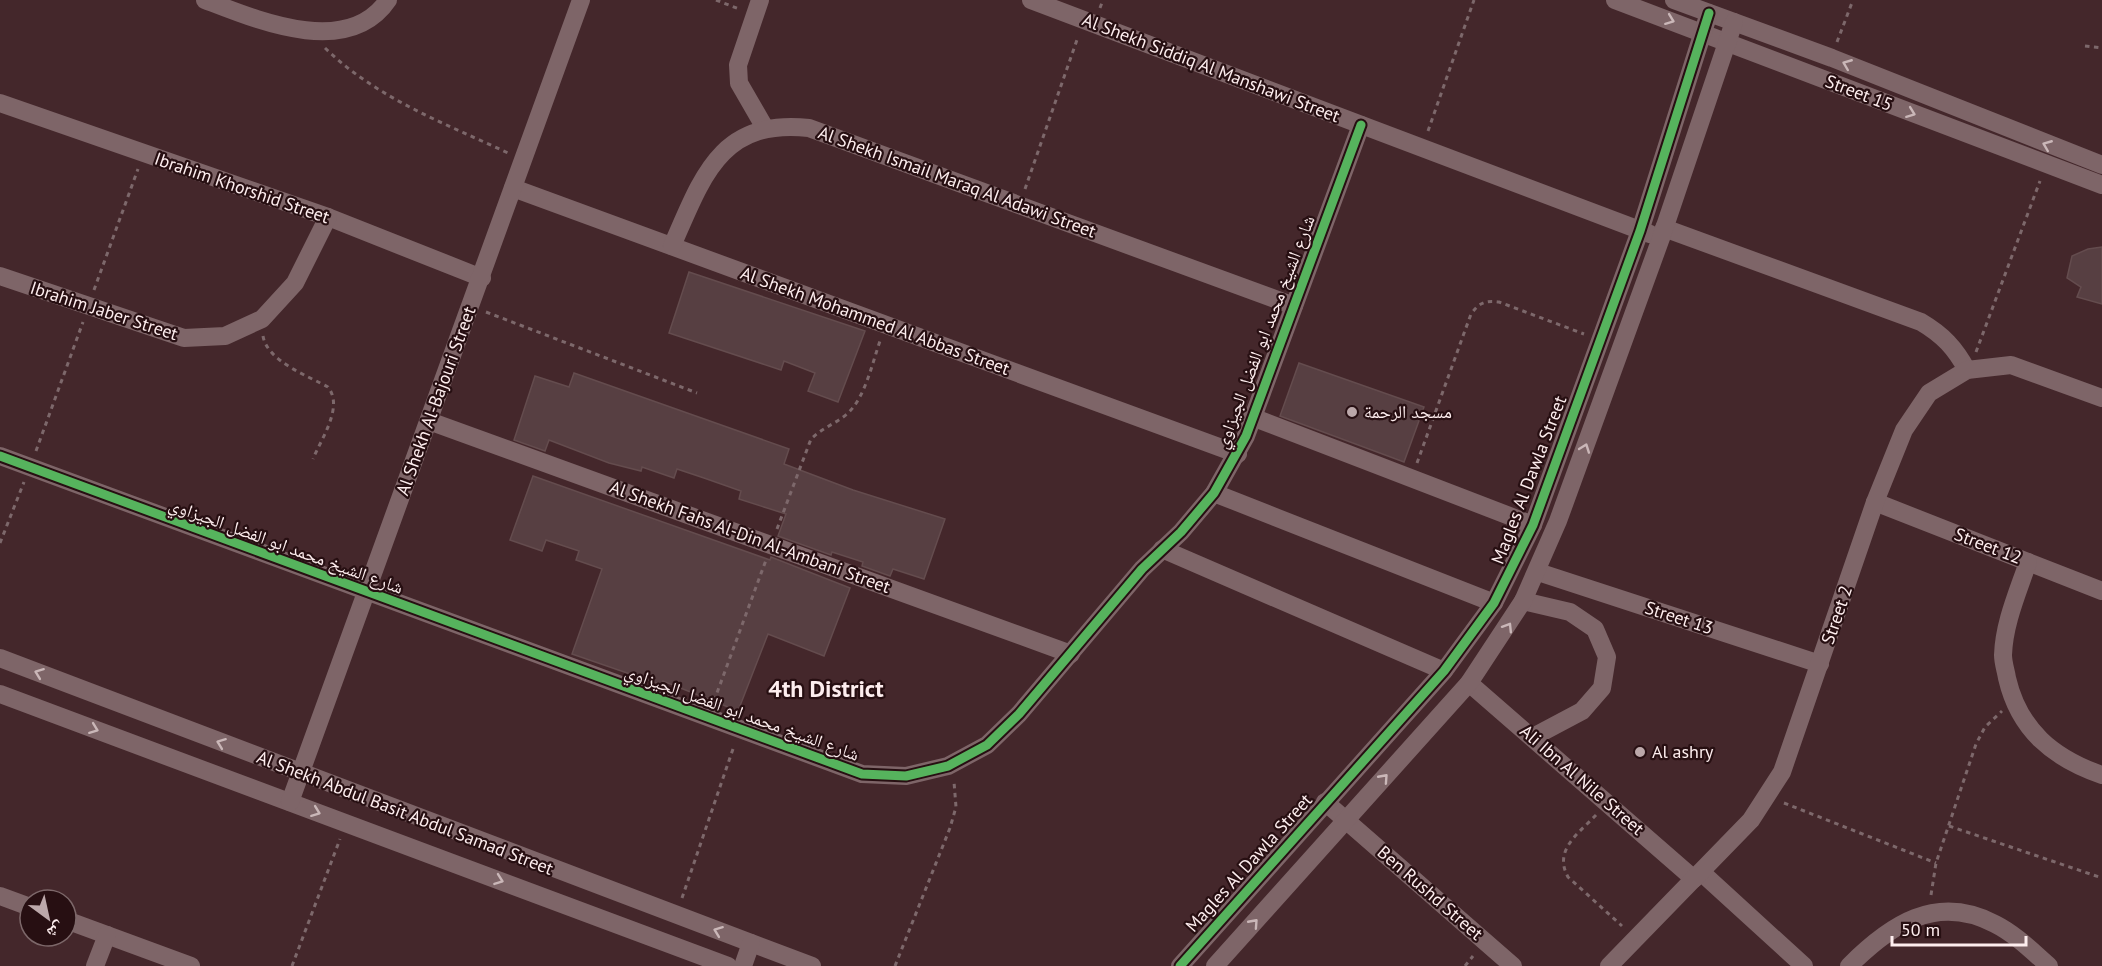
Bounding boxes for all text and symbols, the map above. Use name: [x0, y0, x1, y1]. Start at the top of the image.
street label: Al Shekh Siddiq Al Manshawi Street: [1079, 8, 1343, 127]
one-way arrow: [1664, 13, 1675, 26]
one-way arrow: [1842, 59, 1853, 71]
street label: Street 15: [1822, 69, 1896, 116]
one-way arrow: [1905, 106, 1916, 118]
street label: Al Shekh Ismail Maraq Al Adawi Street: [815, 120, 1099, 243]
one-way arrow: [2042, 140, 2053, 152]
street label: Ibrahim Khorshid Street: [152, 147, 333, 228]
street label: شارع الشيخ محمد ابو الفضل الجيزاوي: [1209, 212, 1323, 453]
street label: Al Shekh Mohammed Al Abbas Street: [738, 261, 1013, 380]
street label: Ibrahim Jaber Street: [27, 276, 181, 345]
street label: Al Shekh Al-Bajouri Street: [391, 303, 480, 498]
street label: Magles Al Dawla Street: [1486, 392, 1571, 567]
place label: مسجد الرحمة: [1364, 400, 1452, 423]
marker: مسجد الرحمة: [1345, 405, 1359, 419]
one-way arrow: [1577, 443, 1590, 454]
street label: Al Shekh Fahs Al-Din Al-Ambani Street: [607, 475, 894, 598]
street label: شارع الشيخ محمد ابو الفضل الجيزاوي: [165, 492, 407, 602]
street label: Street 12: [1951, 522, 2025, 569]
street label: Street 2: [1816, 582, 1857, 647]
street label: Street 13: [1642, 596, 1716, 639]
one-way arrow: [1500, 623, 1512, 633]
street label: شارع الشيخ محمد ابو الفضل الجيزاوي: [621, 659, 863, 769]
one-way arrow: [34, 667, 45, 680]
district label: 4th District: [768, 673, 884, 704]
street label: Ali Ibn Al Nile Street: [1515, 719, 1649, 840]
one-way arrow: [88, 722, 99, 734]
one-way arrow: [216, 738, 227, 750]
place label: Al ashry: [1652, 740, 1714, 763]
street label: Al Shekh Abdul Basit Abdul Samad Street: [254, 745, 557, 880]
marker: Al ashry: [1633, 745, 1647, 759]
one-way arrow: [1377, 774, 1388, 784]
street label: Magles Al Dawla Street: [1180, 789, 1317, 937]
one-way arrow: [310, 805, 321, 817]
street label: Ben Rushd Street: [1373, 841, 1488, 945]
one-way arrow: [493, 873, 504, 886]
north arrow: [18, 888, 78, 948]
scale bar: [1892, 909, 2026, 947]
text: ش: [44, 918, 69, 944]
text: 50 m: [1901, 918, 1940, 941]
one-way arrow: [1247, 919, 1258, 929]
one-way arrow: [713, 925, 723, 938]

